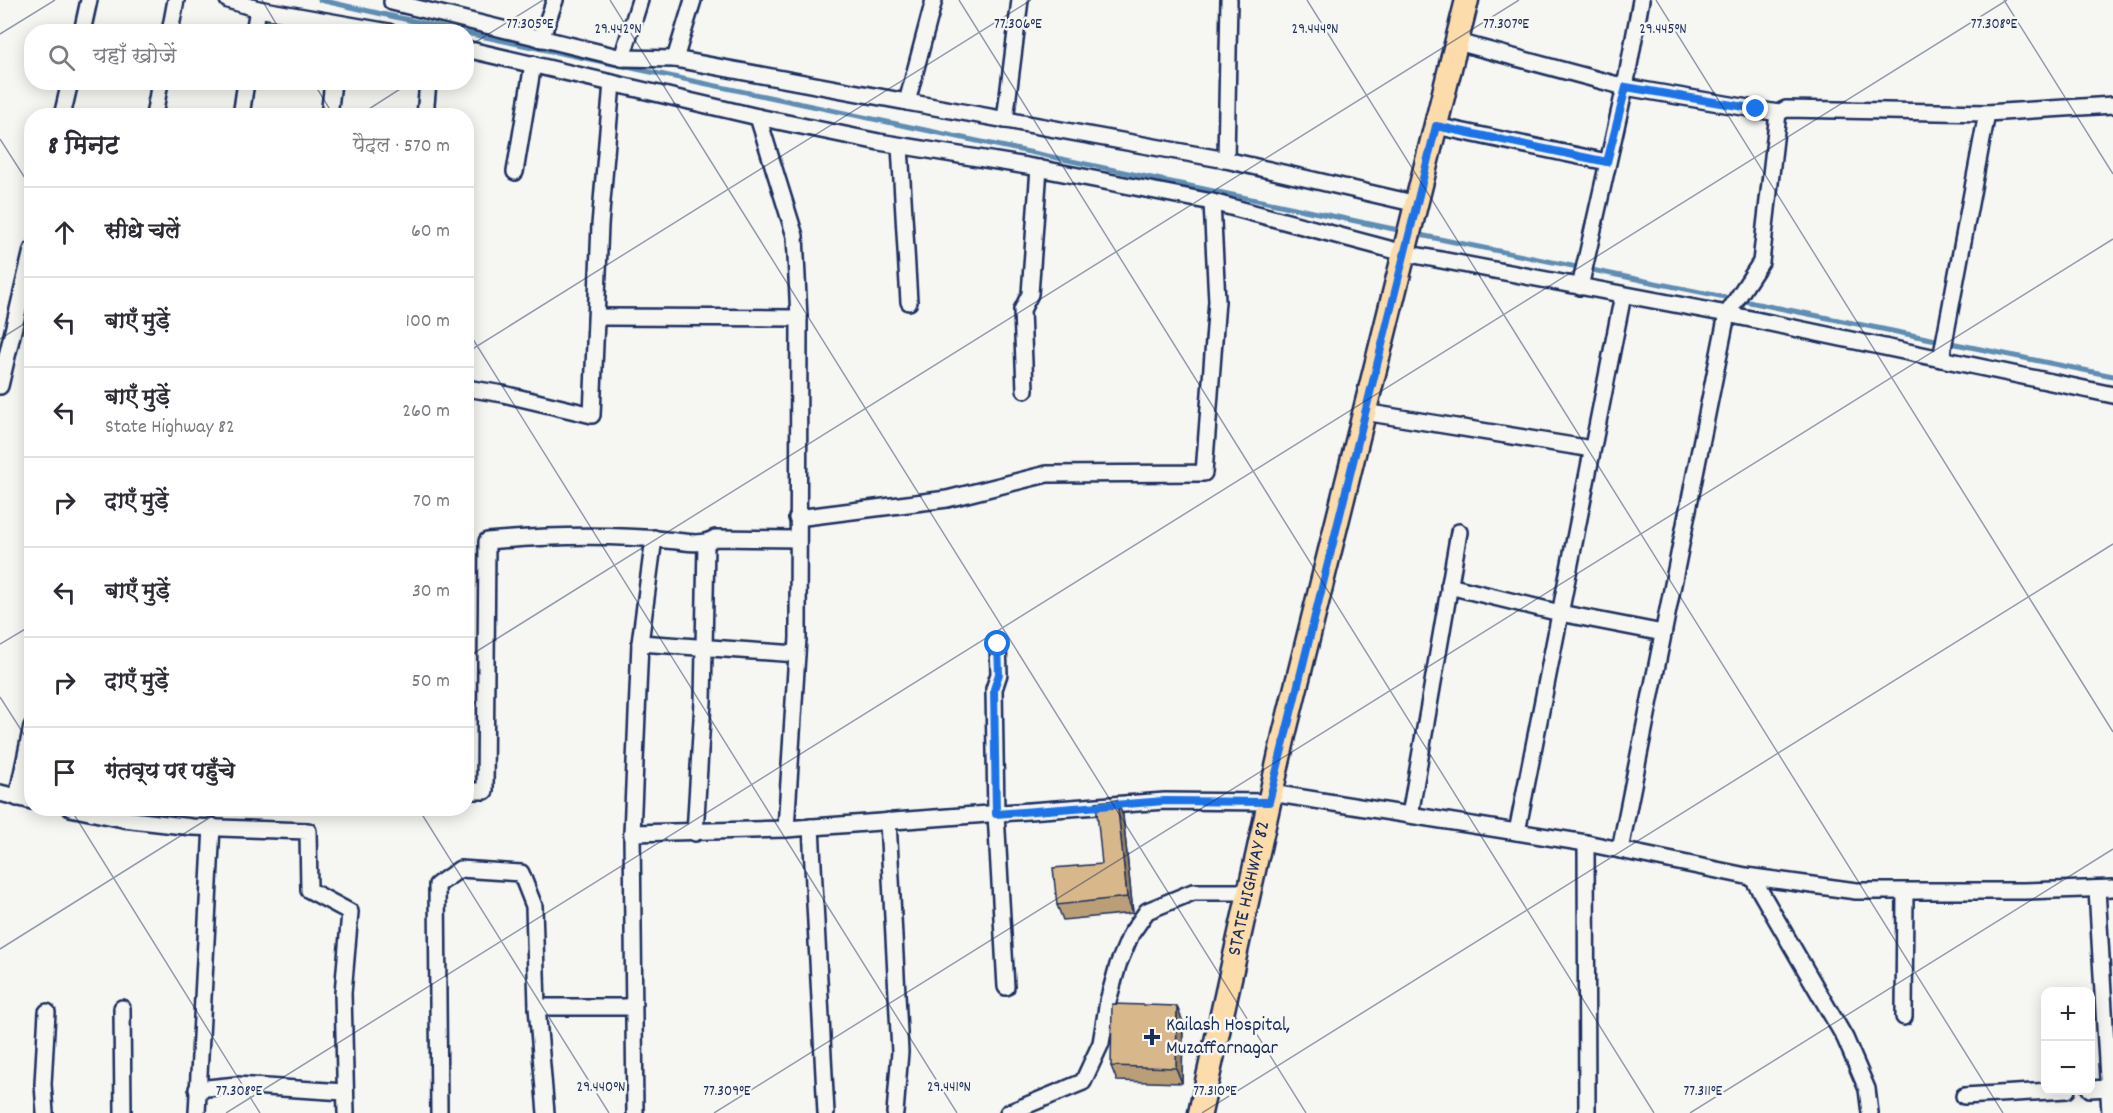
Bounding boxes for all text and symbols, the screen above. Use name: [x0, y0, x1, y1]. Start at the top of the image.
text: 77.305°E: [506, 14, 554, 36]
text: 77.306°E: [994, 14, 1042, 36]
text: 77.307°E: [1483, 14, 1529, 36]
text: 77.308°E: [1971, 14, 2017, 36]
text: 29.442°N: [594, 19, 642, 41]
text: 29.444°N: [1292, 19, 1338, 41]
text: 29.445°N: [1639, 19, 1687, 41]
search box: [24, 24, 474, 90]
icon: search: [45, 41, 78, 74]
text: यहाँ खोजें: [93, 42, 176, 73]
route end: [1742, 95, 1768, 121]
text: 8 मिनट: [48, 129, 119, 166]
text: पैदल · 570 m: [353, 133, 450, 161]
icon: ahead: [48, 216, 81, 249]
text: सीधे चलें: [105, 217, 180, 248]
text: 60 m: [411, 218, 450, 246]
icon: left: [48, 306, 81, 339]
text: बाएँ मुड़ें: [105, 307, 170, 338]
text: 100 m: [406, 308, 450, 336]
text: बाएँ मुड़ें: [105, 383, 170, 414]
icon: left: [48, 396, 81, 429]
text: 260 m: [402, 398, 450, 426]
text: State Highway 82: [105, 414, 235, 442]
icon: right: [48, 486, 81, 519]
text: दाएँ मुड़ें: [105, 487, 169, 518]
text: 70 m: [413, 488, 450, 516]
icon: left: [48, 576, 81, 609]
text: बाएँ मुड़ें: [105, 577, 170, 608]
text: 30 m: [412, 578, 450, 606]
route start: [984, 630, 1010, 656]
icon: right: [48, 666, 81, 699]
text: दाएँ मुड़ें: [105, 667, 169, 698]
text: 50 m: [412, 668, 450, 696]
icon: arrive: [48, 756, 81, 789]
text: गंतव्य पर पहुँचे: [105, 757, 235, 788]
street label: STATE HIGHWAY 82: [1221, 818, 1279, 959]
map controls: [2041, 987, 2095, 1095]
button: +: [2041, 987, 2095, 1041]
place label: Kailash Hospital, Muzaffarnagar: [1166, 1012, 1290, 1063]
marker: Kailash Hospital, Muzaffarnagar: [1143, 1028, 1161, 1046]
button: −: [2041, 1041, 2095, 1095]
text: 29.440°N: [577, 1077, 625, 1099]
text: 29.441°N: [927, 1077, 971, 1099]
text: 77.308°E: [216, 1081, 262, 1103]
text: 77.309°E: [703, 1081, 751, 1103]
text: 77.310°E: [1193, 1081, 1237, 1103]
text: 77.311°E: [1684, 1081, 1723, 1103]

